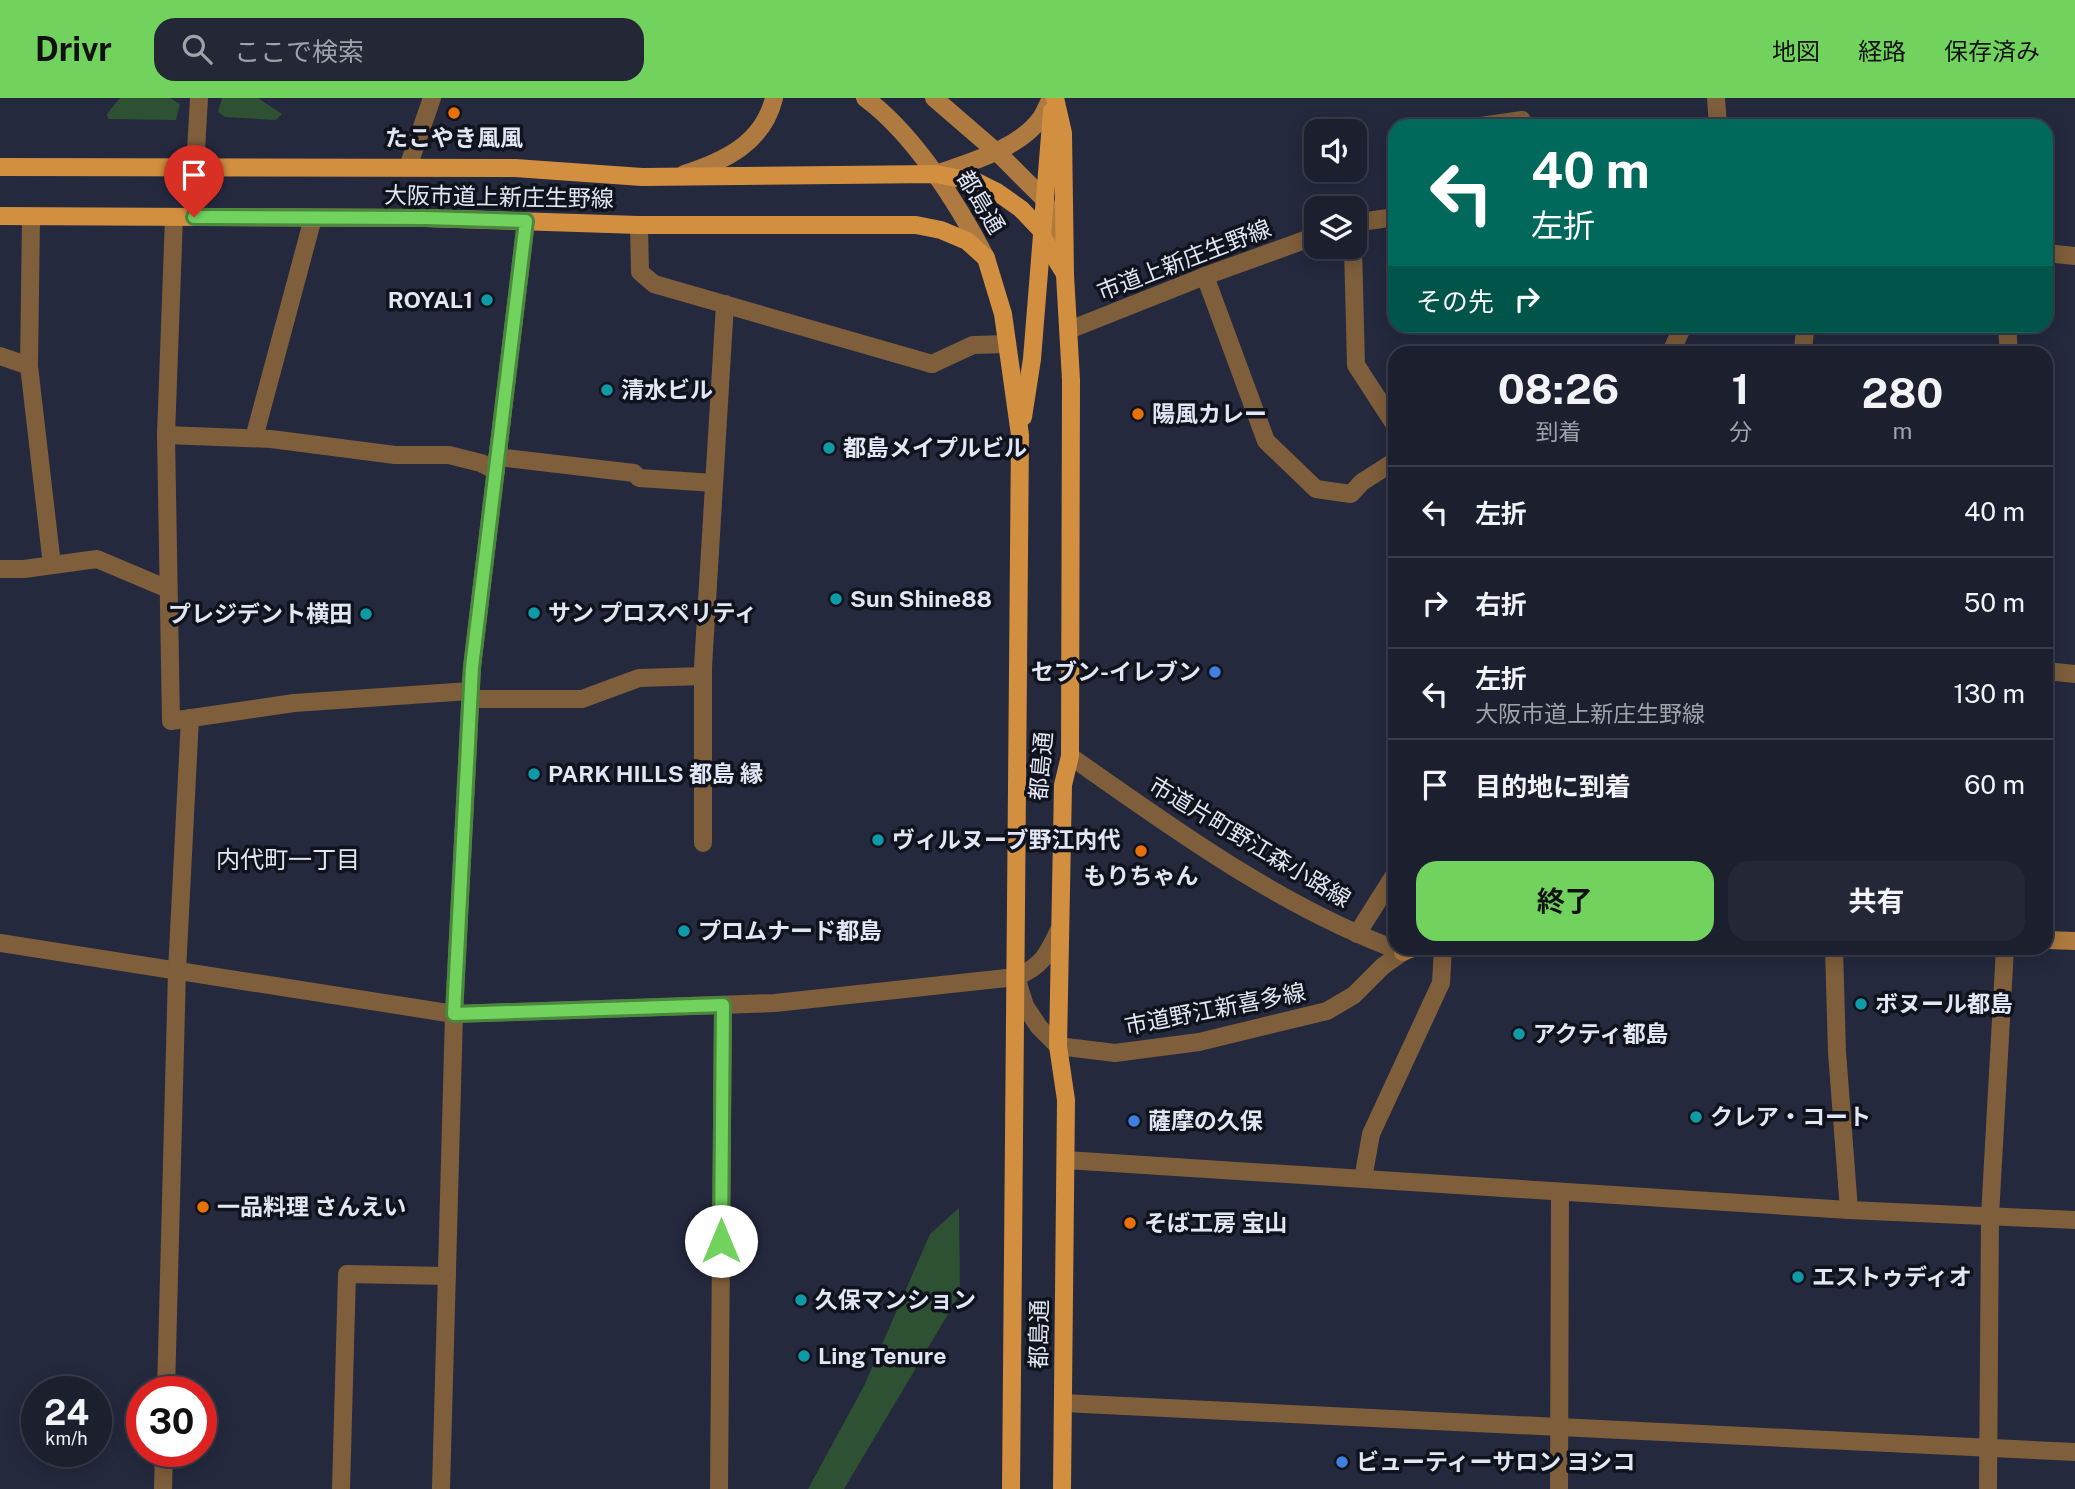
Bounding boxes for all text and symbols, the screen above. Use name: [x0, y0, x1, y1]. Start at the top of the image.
search box: [154, 18, 644, 81]
text: Drivr: [35, 30, 112, 68]
icon: search: [178, 30, 216, 68]
text: ここで検索: [234, 36, 364, 67]
text: 地図: [1772, 37, 1820, 65]
text: 経路: [1858, 37, 1906, 65]
text: 保存済み: [1944, 37, 2040, 65]
marker: たこやき風風: [446, 105, 462, 121]
map controls: [1304, 119, 1367, 259]
button: sound: [1304, 119, 1367, 182]
place label: たこやき風風: [385, 124, 523, 151]
text: 40 m: [1531, 141, 1650, 199]
pin: [164, 145, 224, 217]
icon: left: [1416, 147, 1507, 238]
icon: arrive: [175, 156, 213, 194]
street label: 都島通: [952, 165, 1011, 238]
street label: 大阪市道上新庄生野線: [384, 181, 614, 212]
button: layers: [1304, 196, 1367, 259]
text: 左折: [1531, 207, 1595, 244]
street label: 市道上新庄生野線: [1093, 214, 1275, 305]
icon: right: [1508, 280, 1546, 318]
place label: ROYAL1: [388, 286, 473, 313]
text: その先: [1416, 286, 1494, 317]
marker: ROYAL1: [479, 292, 495, 308]
text: 08:26: [1498, 364, 1619, 413]
text: 1: [1731, 364, 1749, 413]
text: 280: [1862, 368, 1943, 417]
place label: 清水ビル: [621, 376, 713, 403]
marker: 清水ビル: [599, 382, 615, 398]
place label: 陽風カレー: [1152, 400, 1267, 427]
marker: 陽風カレー: [1130, 406, 1146, 422]
text: m: [1893, 417, 1912, 444]
text: 到着: [1535, 418, 1581, 445]
text: 分: [1729, 418, 1752, 445]
place label: 都島メイプルビル: [843, 434, 1027, 461]
marker: 都島メイプルビル: [821, 440, 837, 456]
icon: left: [1416, 493, 1454, 531]
text: 40 m: [1964, 496, 2025, 527]
text: 左折: [1475, 498, 1527, 529]
icon: right: [1416, 584, 1454, 622]
place label: Sun Shine88: [850, 585, 992, 612]
text: 50 m: [1964, 587, 2025, 618]
text: 右折: [1475, 589, 1527, 620]
marker: Sun Shine88: [828, 591, 844, 607]
place label: サン プロスペリティ: [548, 599, 757, 626]
place label: プレジデント横田: [168, 600, 352, 627]
marker: サン プロスペリティ: [526, 605, 542, 621]
marker: プレジデント横田: [358, 606, 374, 622]
place label: セブン-イレブン: [1031, 658, 1201, 685]
text: 左折: [1475, 663, 1527, 694]
marker: セブン-イレブン: [1207, 664, 1223, 680]
icon: left: [1416, 675, 1454, 713]
text: 130 m: [1953, 678, 2025, 709]
text: 大阪市道上新庄生野線: [1475, 700, 1705, 727]
street label: 都島通: [1024, 730, 1057, 802]
place label: PARK HILLS 都島 縁: [548, 760, 763, 787]
marker: PARK HILLS 都島 縁: [526, 766, 542, 782]
icon: arrive: [1416, 766, 1454, 804]
text: 60 m: [1964, 769, 2025, 800]
street label: 市道片町野江森小路線: [1145, 771, 1356, 912]
text: 目的地に到着: [1475, 771, 1631, 802]
place label: ヴィルヌーブ野江内代: [892, 826, 1121, 853]
marker: ヴィルヌーブ野江内代: [870, 832, 886, 848]
marker: もりちゃん: [1133, 843, 1149, 859]
district label: 内代町一丁目: [216, 845, 360, 873]
button: 終了: [1416, 861, 1714, 941]
button: 共有: [1728, 861, 2025, 941]
place label: もりちゃん: [1084, 862, 1199, 889]
place label: プロムナード都島: [698, 917, 882, 944]
marker: プロムナード都島: [676, 923, 692, 939]
street label: 市道野江新喜多線: [1122, 978, 1308, 1039]
place label: ボヌール都島: [1875, 990, 2013, 1017]
marker: ボヌール都島: [1853, 996, 1869, 1012]
place label: アクティ都島: [1533, 1020, 1668, 1047]
marker: アクティ都島: [1511, 1026, 1527, 1042]
place label: クレア・コート: [1710, 1103, 1871, 1130]
place label: 薩摩の久保: [1148, 1107, 1263, 1134]
marker: クレア・コート: [1688, 1109, 1704, 1125]
marker: 薩摩の久保: [1126, 1113, 1142, 1129]
place label: 一品料理 さんえい: [217, 1193, 406, 1220]
marker: 一品料理 さんえい: [195, 1199, 211, 1215]
position arrow: [684, 1204, 758, 1278]
place label: そば工房 宝山: [1144, 1209, 1287, 1236]
marker: そば工房 宝山: [1122, 1215, 1138, 1231]
place label: エストゥディオ: [1812, 1263, 1971, 1290]
marker: エストゥディオ: [1790, 1269, 1806, 1285]
place label: 久保マンション: [815, 1286, 976, 1313]
marker: 久保マンション: [793, 1292, 809, 1308]
street label: 都島通: [1024, 1299, 1053, 1369]
place label: Ling Tenure: [818, 1342, 947, 1369]
marker: Ling Tenure: [796, 1348, 812, 1364]
speed limit sign: 30: [126, 1376, 217, 1467]
text: 24: [44, 1392, 89, 1433]
text: km/h: [45, 1428, 88, 1449]
place label: ビューティーサロン ヨシコ: [1356, 1448, 1635, 1475]
marker: ビューティーサロン ヨシコ: [1334, 1454, 1350, 1470]

